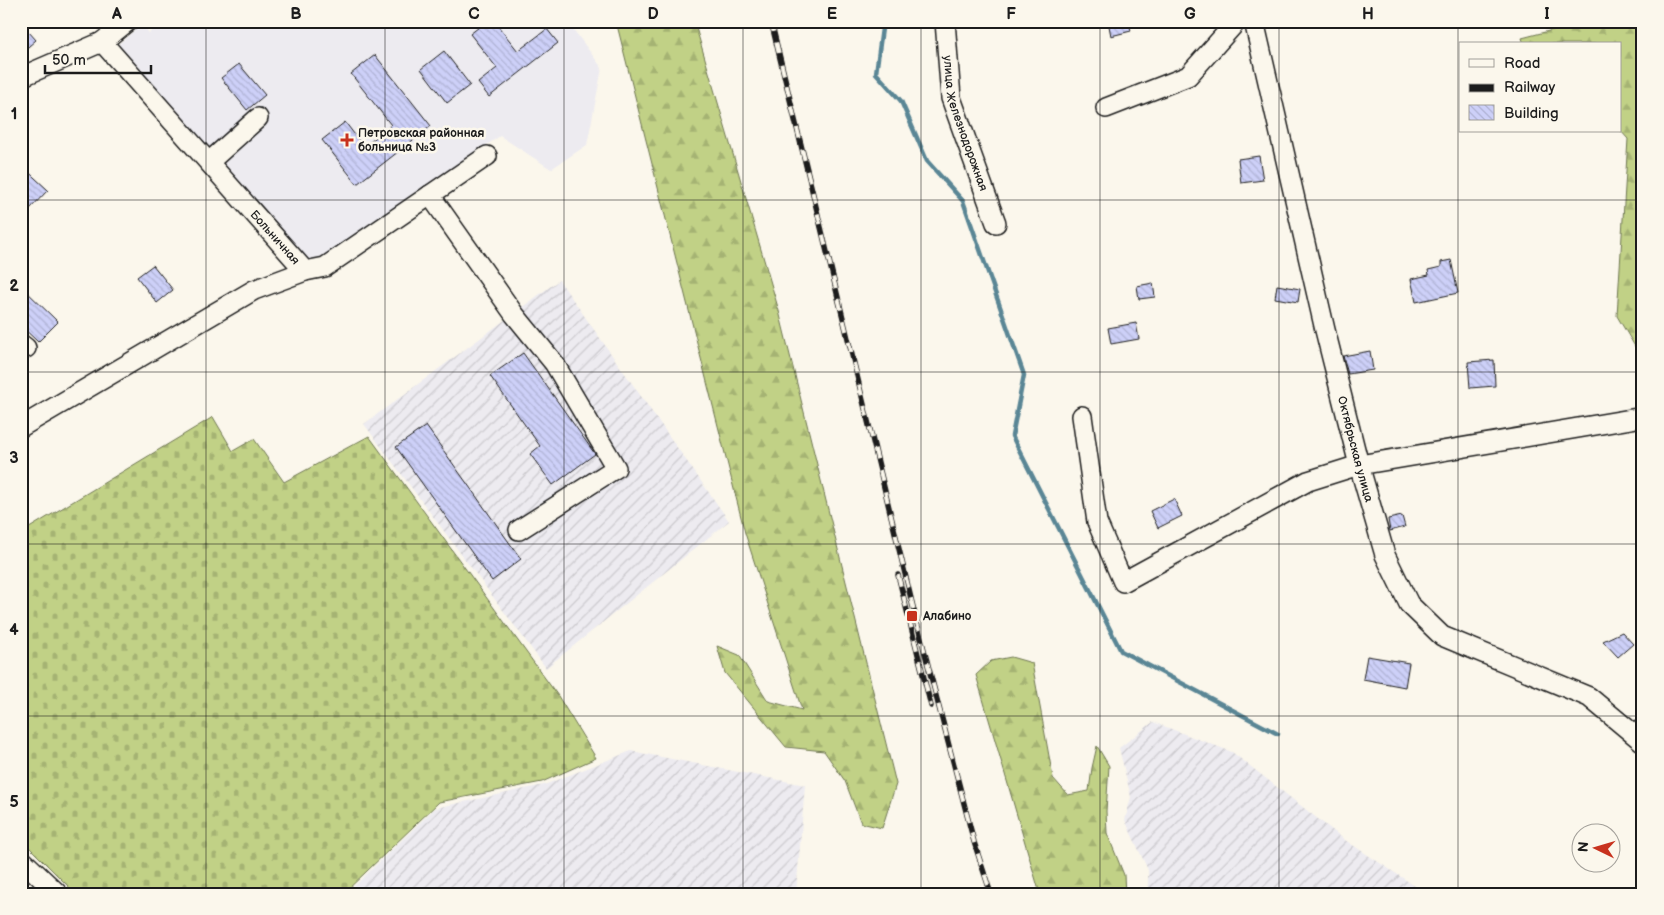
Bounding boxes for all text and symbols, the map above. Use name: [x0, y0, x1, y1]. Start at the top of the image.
text: A: [111, 5, 122, 24]
text: B: [290, 5, 302, 24]
text: C: [468, 5, 480, 24]
text: D: [647, 5, 659, 24]
text: E: [827, 5, 837, 24]
text: F: [1006, 5, 1016, 24]
text: G: [1184, 5, 1196, 24]
text: H: [1362, 5, 1374, 24]
text: I: [1544, 5, 1550, 24]
scale bar: [45, 42, 151, 74]
legend: [1459, 42, 1622, 132]
text: 50 m: [52, 51, 86, 70]
text: Road: [1504, 54, 1540, 73]
street label: улица Железнодорожная: [940, 55, 991, 194]
text: Railway: [1504, 78, 1555, 97]
text: Building: [1504, 104, 1559, 123]
text: 1: [11, 105, 17, 124]
place label: Петровская районная больница №3: [358, 126, 485, 155]
marker: Петровская районная больница №3: [340, 133, 354, 147]
street label: Больничная: [247, 207, 303, 268]
text: 2: [9, 277, 19, 296]
street label: Октябрьская улица: [1334, 395, 1376, 504]
text: 3: [9, 449, 19, 468]
marker: Алабино: [905, 609, 919, 623]
place label: Алабино: [922, 609, 972, 624]
text: 4: [9, 621, 19, 640]
text: 5: [9, 793, 19, 812]
north arrow: [1572, 822, 1622, 872]
text: N: [1575, 841, 1592, 853]

